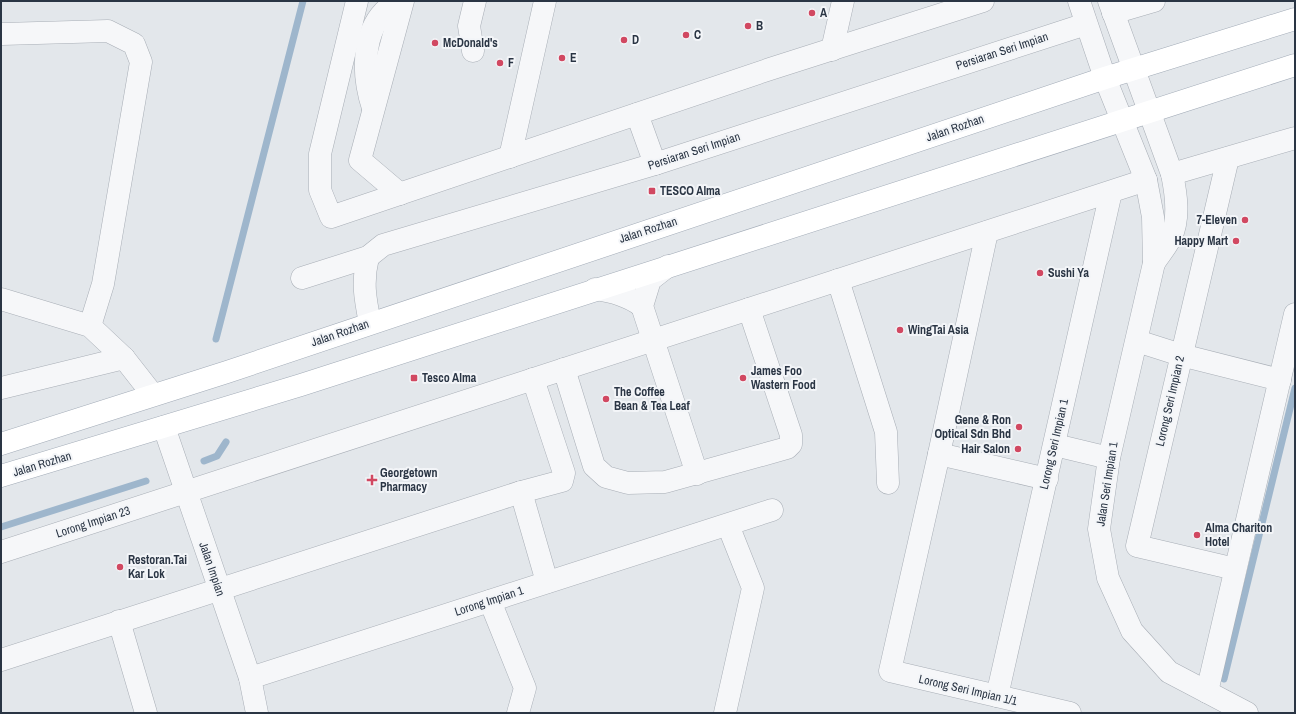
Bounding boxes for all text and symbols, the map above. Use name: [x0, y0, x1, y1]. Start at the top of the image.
place label: A: [820, 5, 828, 21]
marker: A: [807, 8, 817, 18]
place label: B: [756, 18, 763, 34]
marker: B: [743, 21, 753, 31]
place label: C: [694, 27, 701, 43]
street label: Persiaran Seri Impian: [954, 29, 1050, 73]
marker: C: [681, 30, 691, 40]
place label: D: [632, 32, 639, 48]
place label: McDonald's: [443, 35, 498, 51]
marker: D: [619, 35, 629, 45]
marker: McDonald's: [430, 38, 440, 48]
place label: E: [570, 50, 577, 66]
marker: E: [557, 53, 567, 63]
place label: F: [508, 55, 514, 71]
marker: F: [495, 58, 505, 68]
street label: Jalan Rozhan: [924, 111, 986, 145]
street label: Persiaran Seri Impian: [646, 129, 742, 173]
place label: TESCO Alma: [660, 183, 721, 199]
marker: TESCO Alma: [647, 186, 657, 196]
place label: 7-Eleven: [1197, 212, 1237, 228]
street label: Jalan Rozhan: [617, 213, 679, 247]
marker: 7-Eleven: [1240, 215, 1250, 225]
place label: Happy Mart: [1174, 233, 1229, 249]
marker: Happy Mart: [1231, 236, 1241, 246]
place label: Sushi Ya: [1048, 265, 1089, 281]
marker: Sushi Ya: [1035, 268, 1045, 278]
street label: Jalan Rozhan: [309, 316, 371, 350]
place label: WingTai Asia: [908, 322, 969, 338]
marker: WingTai Asia: [895, 325, 905, 335]
street label: Lorong Seri Impian 2: [1152, 354, 1188, 448]
place label: James Foo Wastern Food: [751, 363, 816, 393]
place label: Tesco Alma: [422, 370, 477, 386]
marker: Tesco Alma: [409, 373, 419, 383]
marker: James Foo Wastern Food: [738, 373, 748, 383]
place label: The Coffee Bean & Tea Leaf: [614, 384, 691, 414]
marker: The Coffee Bean & Tea Leaf: [601, 394, 611, 404]
street label: Lorong Seri Impian 1: [1036, 397, 1072, 491]
place label: Gene & Ron Optical Sdn Bhd: [934, 412, 1011, 442]
marker: Gene & Ron Optical Sdn Bhd: [1014, 422, 1024, 432]
street label: Jalan Seri Impian 1: [1092, 440, 1122, 527]
place label: Hair Salon: [961, 441, 1010, 457]
marker: Hair Salon: [1013, 444, 1023, 454]
street label: Jalan Rozhan: [11, 448, 73, 480]
place label: Georgetown Pharmacy: [380, 465, 437, 495]
marker: Georgetown Pharmacy: [367, 475, 377, 485]
street label: Lorong Impian 23: [54, 502, 132, 542]
place label: Alma Chariton Hotel: [1205, 520, 1272, 550]
marker: Alma Chariton Hotel: [1192, 530, 1202, 540]
street label: Jalan Impian: [195, 540, 229, 598]
place label: Restoran.Tai Kar Lok: [128, 552, 187, 582]
marker: Restoran.Tai Kar Lok: [115, 562, 125, 572]
street label: Lorong Impian 1: [452, 582, 526, 620]
street label: Lorong Seri Impian 1/1: [917, 671, 1019, 709]

